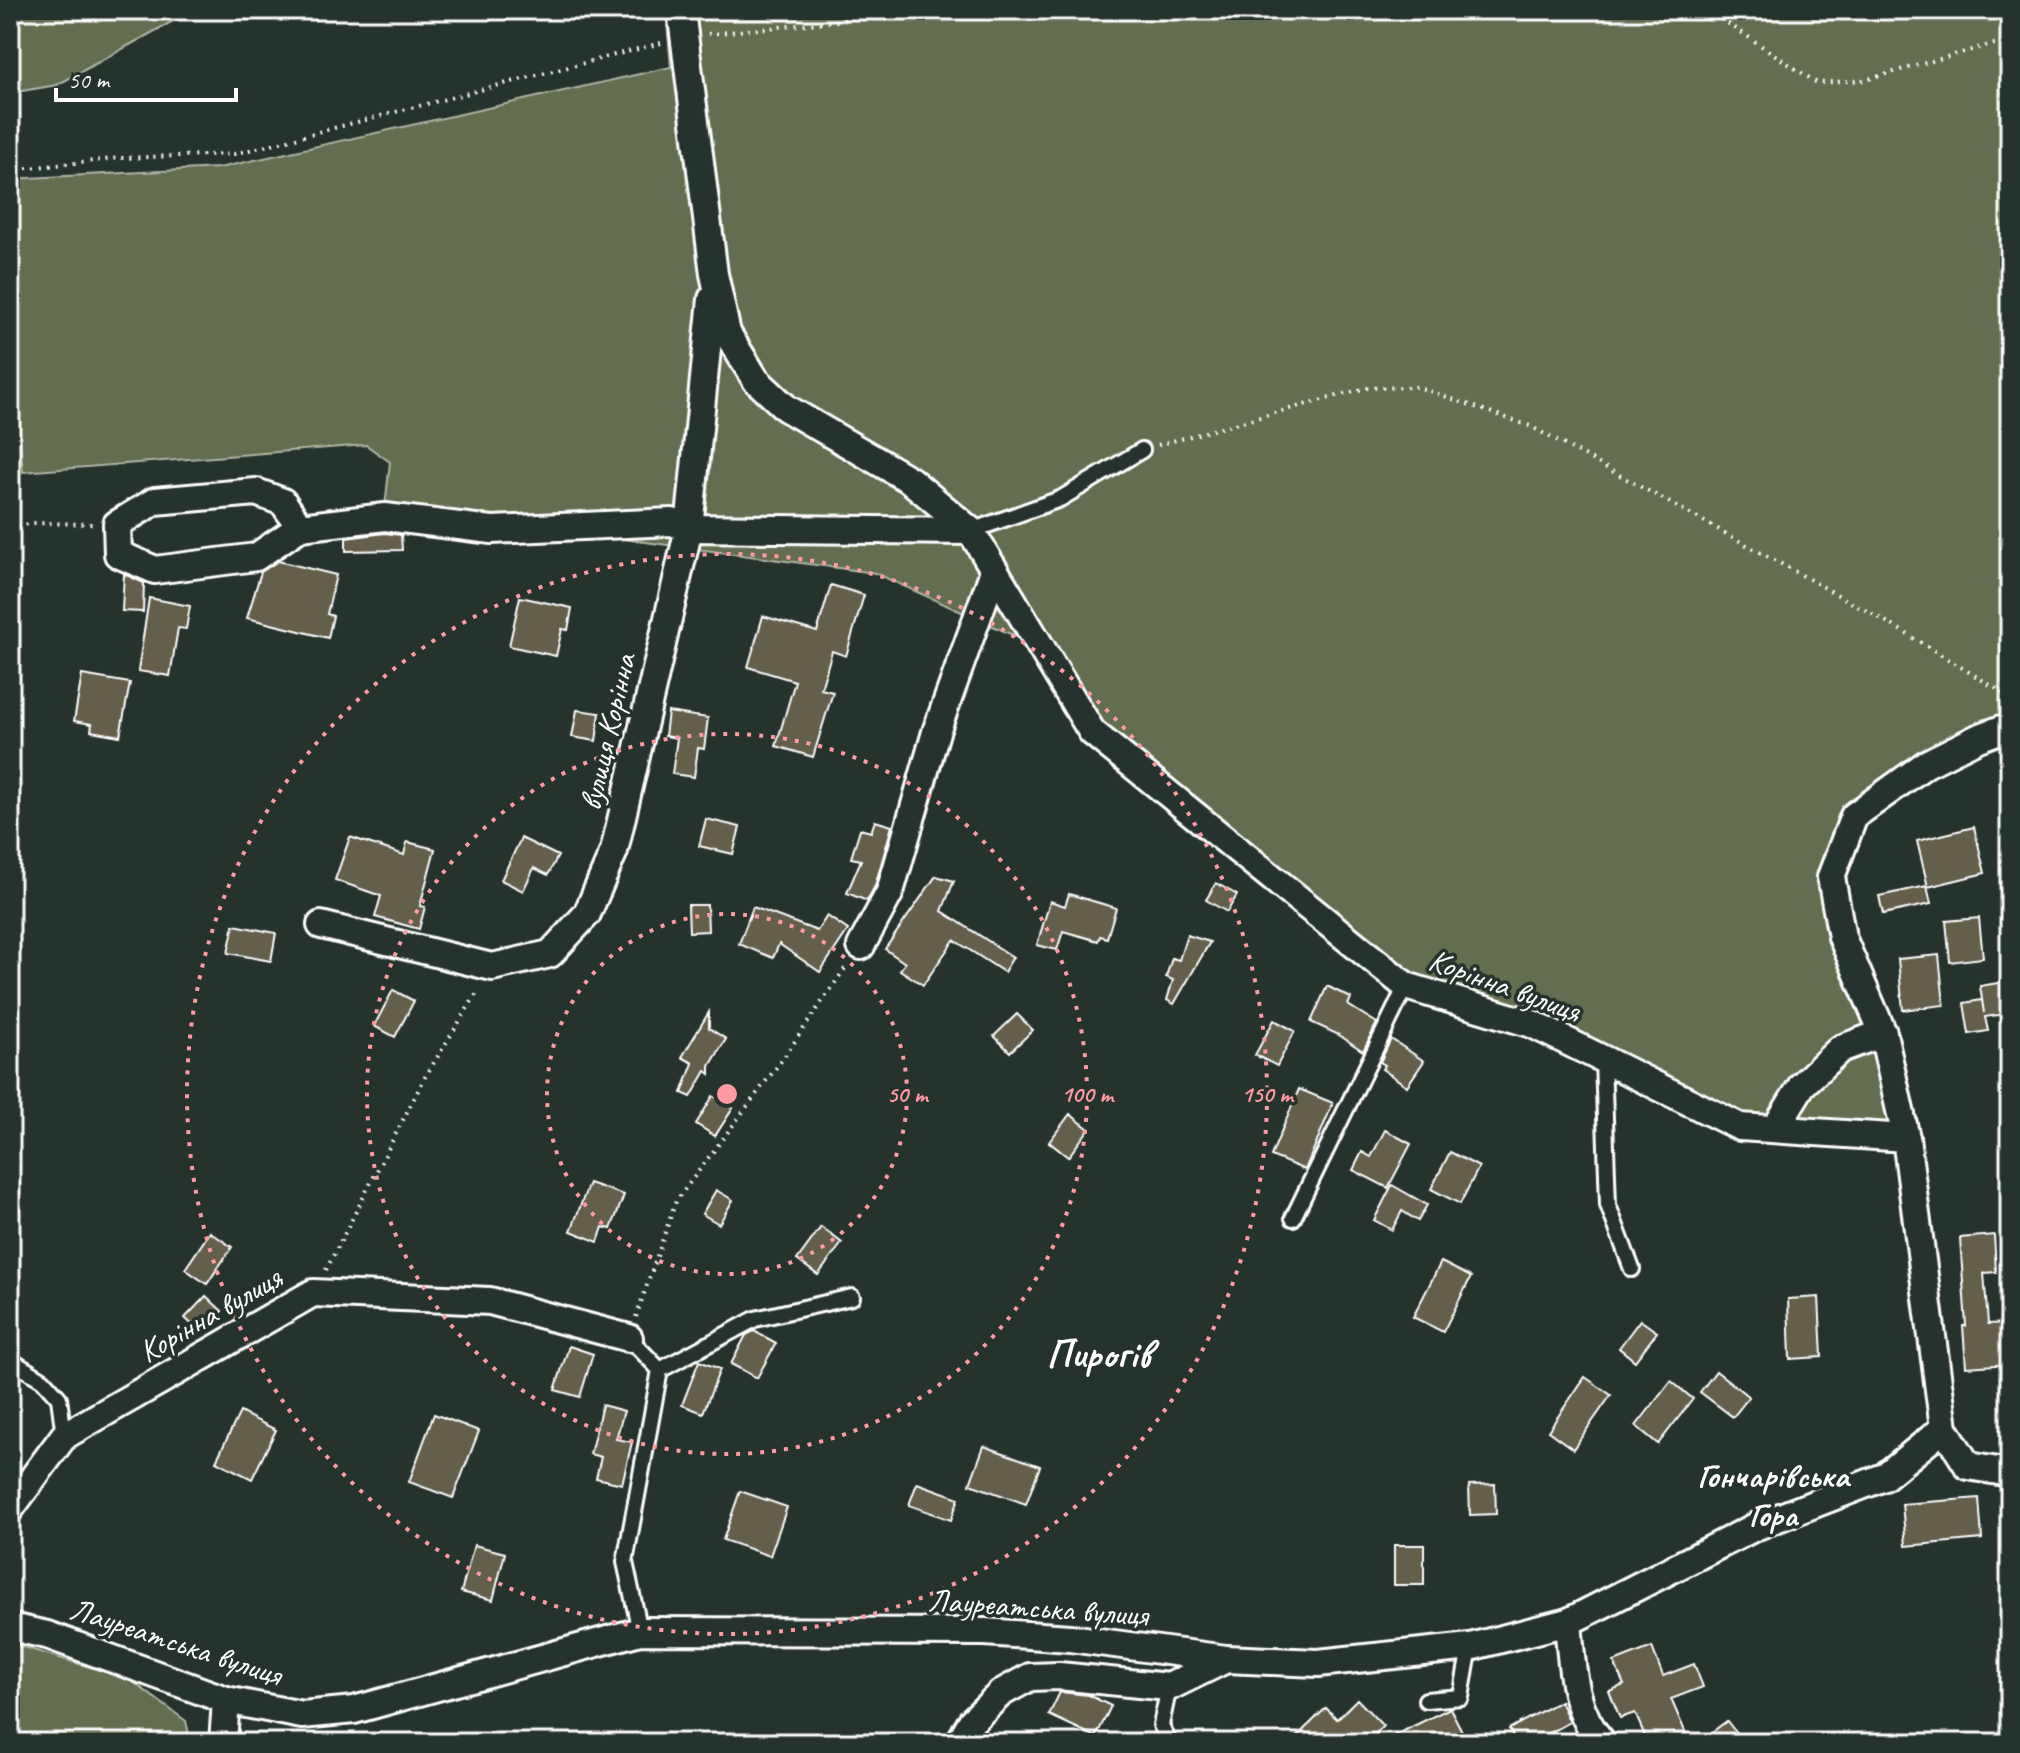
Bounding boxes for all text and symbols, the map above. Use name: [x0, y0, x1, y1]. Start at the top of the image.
scale bar: [56, 52, 236, 102]
text: 50 m: [68, 65, 111, 95]
street label: вулиця Корінна: [570, 648, 646, 814]
street label: Корінна вулиця: [1423, 939, 1588, 1032]
text: 50 m: [887, 1079, 930, 1109]
text: 100 m: [1061, 1079, 1115, 1109]
text: 150 m: [1241, 1079, 1295, 1109]
centre of rings: [713, 1080, 741, 1108]
street label: Корінна вулиця: [131, 1256, 290, 1372]
district label: Пирогів: [1047, 1329, 1160, 1379]
district label: Гончарівська Гора: [1697, 1454, 1852, 1536]
street label: Лауреатська вулиця: [927, 1579, 1151, 1636]
street label: Лауреатська вулиця: [65, 1588, 289, 1696]

